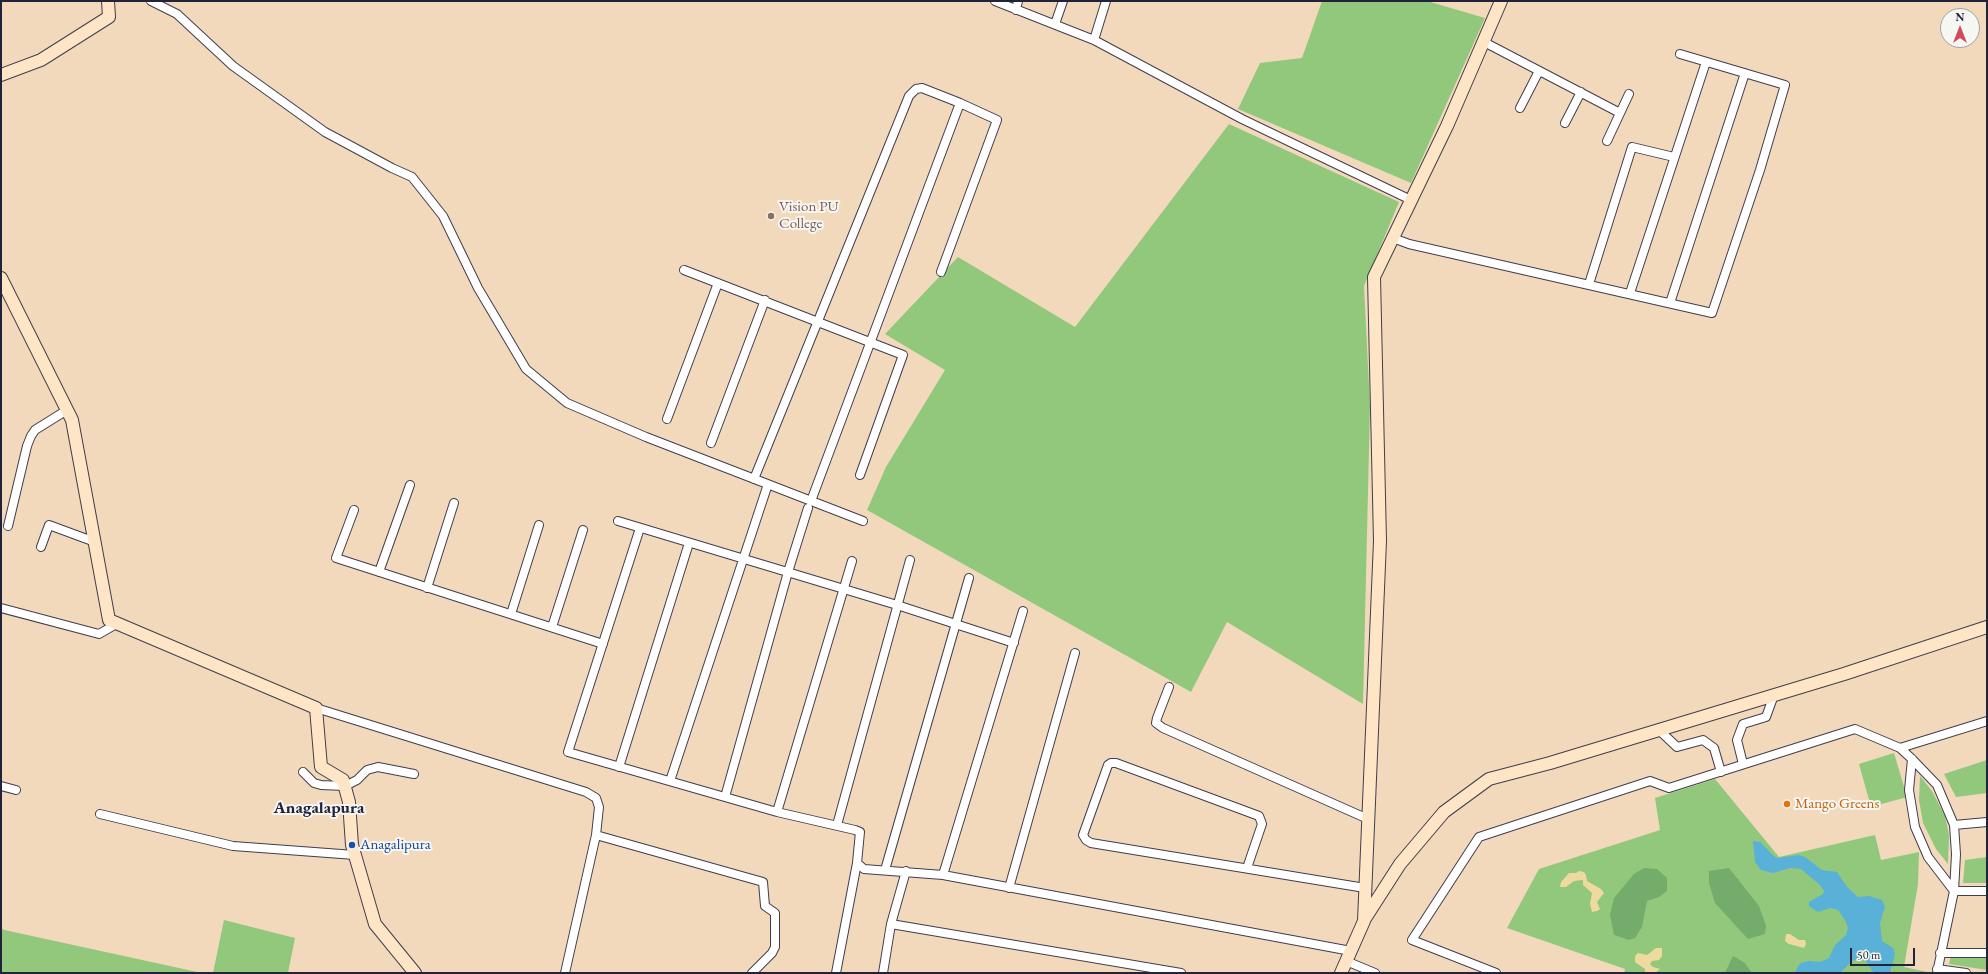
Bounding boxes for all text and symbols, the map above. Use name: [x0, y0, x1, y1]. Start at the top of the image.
north arrow: [1940, 8, 1980, 48]
text: N: [1956, 10, 1964, 24]
place label: Vision PU College: [779, 198, 839, 233]
marker: Vision PU College: [766, 211, 776, 221]
place label: Mango Greens: [1795, 795, 1879, 813]
district label: Anagalapura: [274, 798, 364, 818]
marker: Mango Greens: [1782, 799, 1792, 809]
place label: Anagalipura: [360, 836, 431, 854]
marker: Anagalipura: [347, 840, 357, 850]
scale bar: [1852, 940, 1917, 966]
text: 50 m: [1857, 947, 1880, 963]

